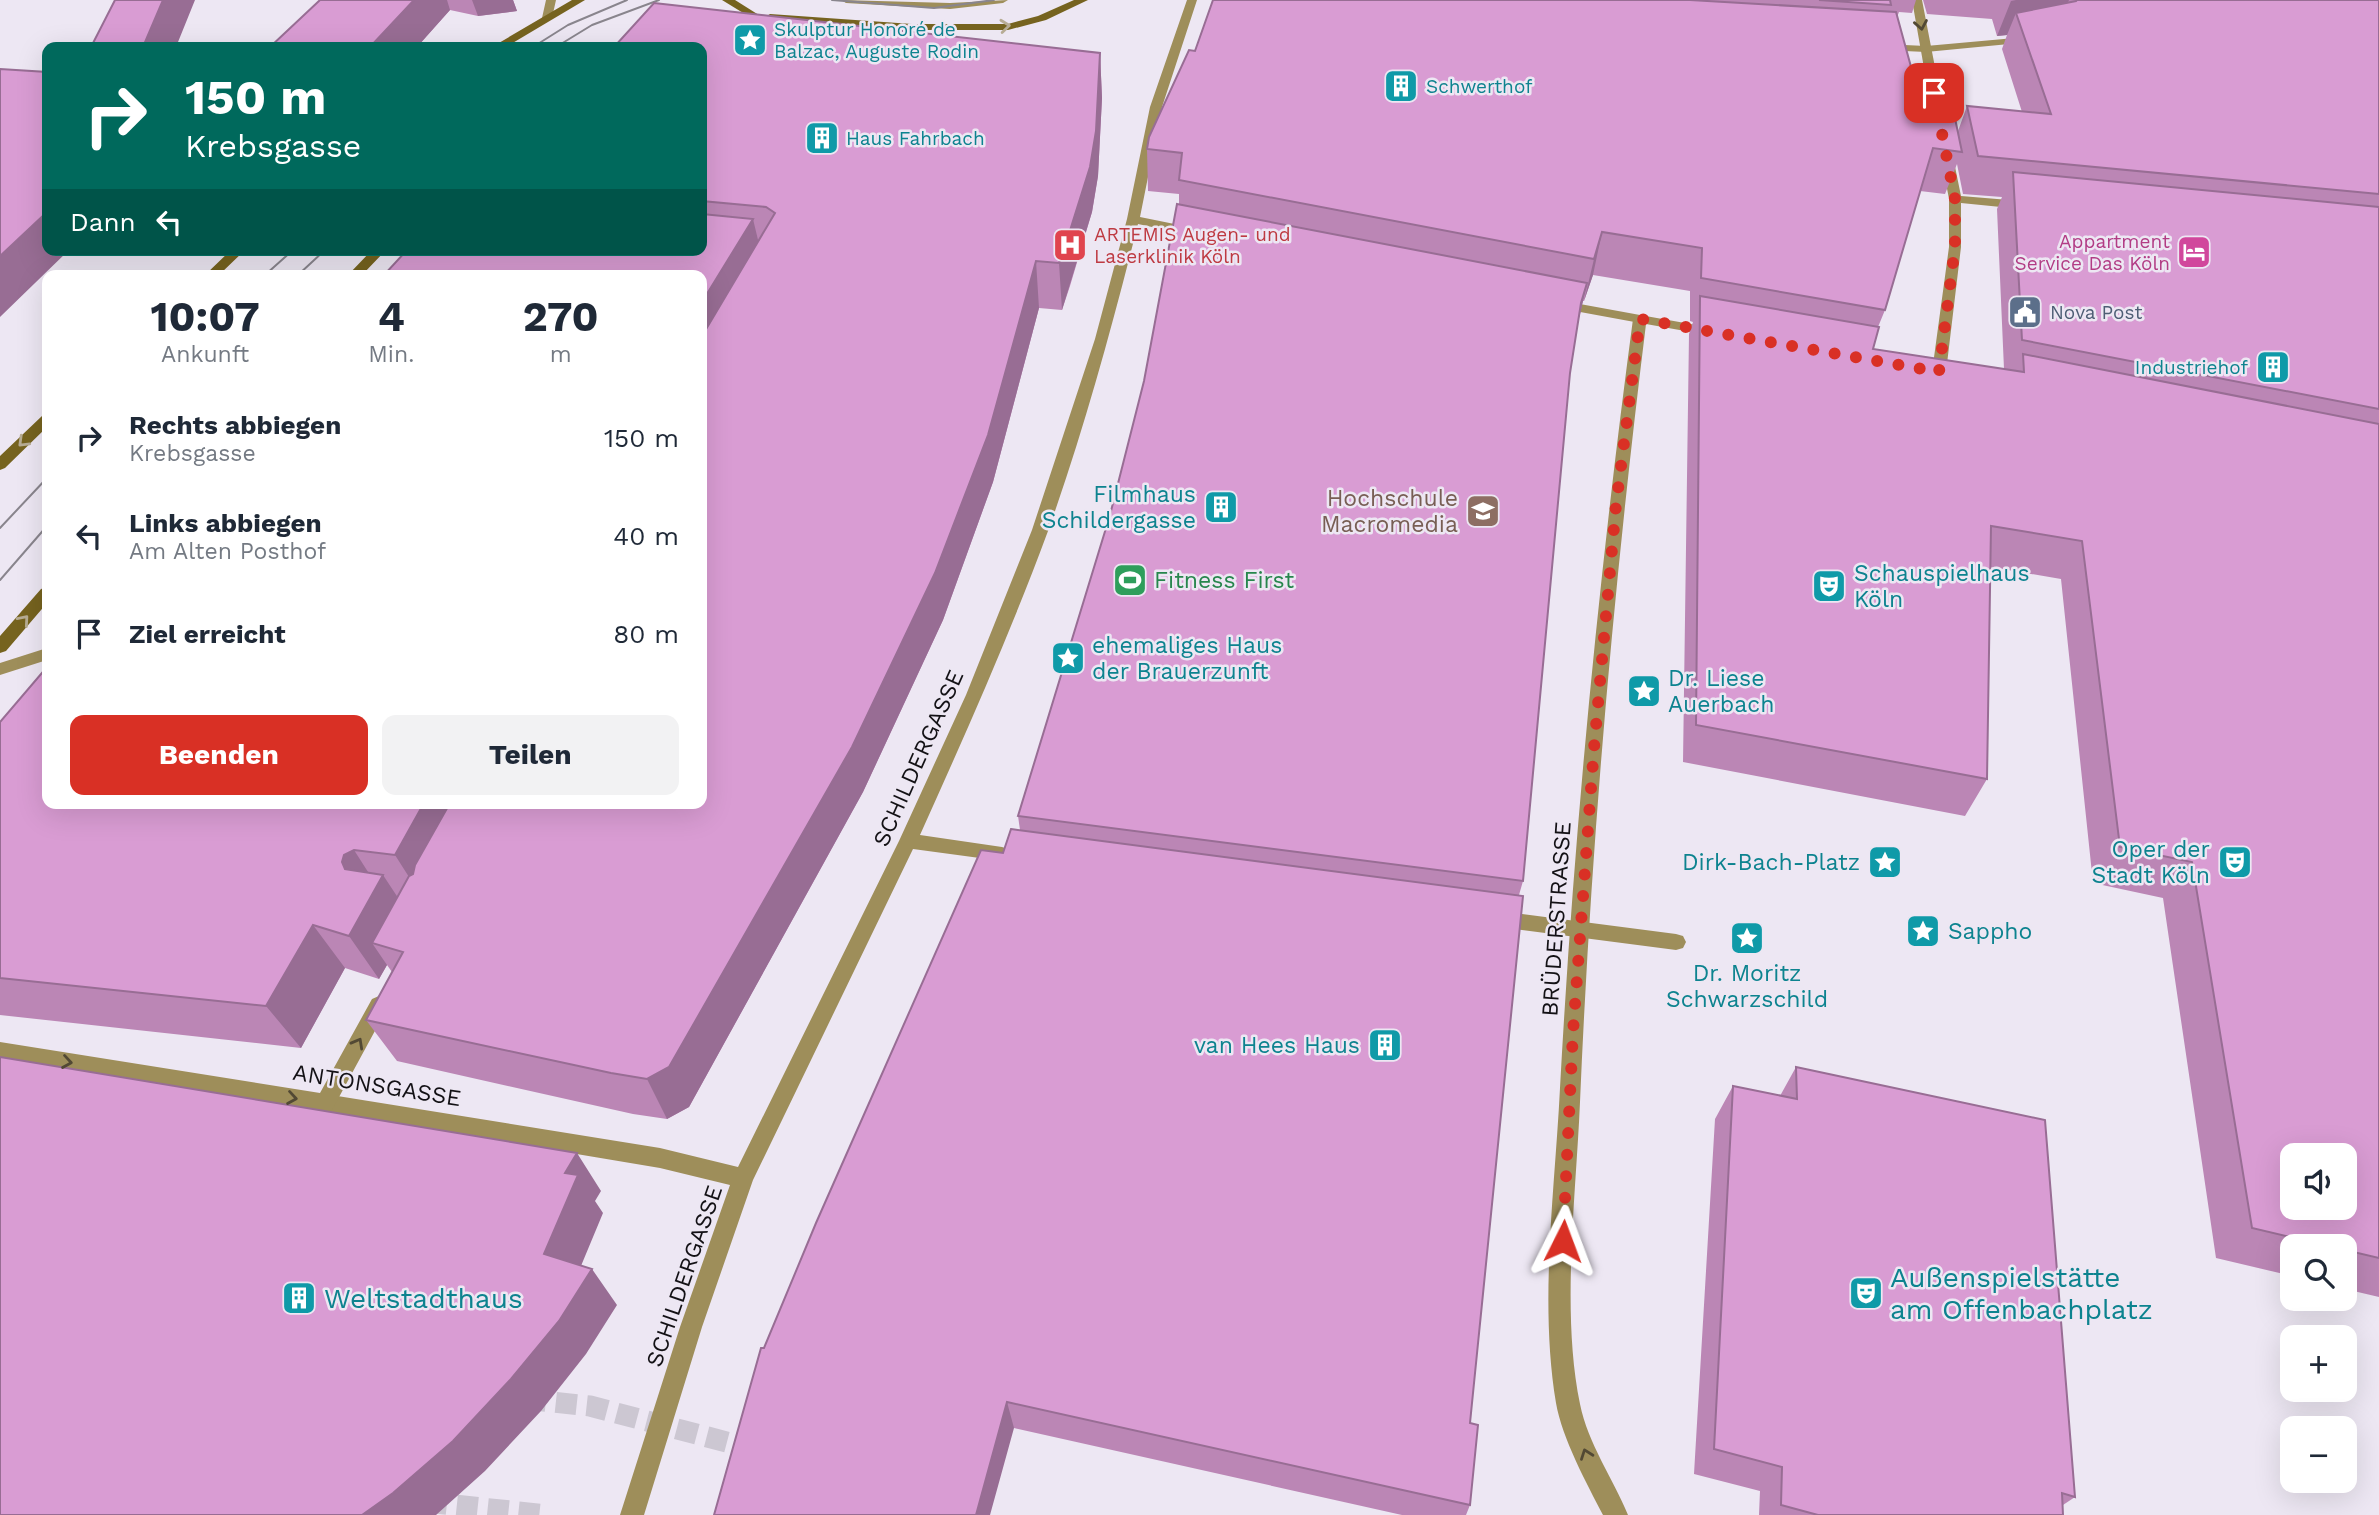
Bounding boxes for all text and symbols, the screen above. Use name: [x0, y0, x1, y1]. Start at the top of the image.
place label: Skulptur Honoré de Balzac, Auguste Rodin: [774, 18, 979, 63]
one-way arrow: [999, 18, 1011, 33]
one-way arrow: [1913, 19, 1928, 31]
place icon: Skulptur Honoré de Balzac, Auguste Rodin: [731, 21, 769, 59]
pin: [1904, 63, 1964, 123]
building icon: Schwerthof: [1382, 67, 1420, 105]
text: 150 m: [185, 68, 326, 126]
icon: right: [70, 70, 161, 161]
icon: arrive: [1915, 74, 1953, 112]
place label: Schwerthof: [1426, 75, 1533, 98]
building icon: Haus Fahrbach: [803, 119, 841, 157]
text: Krebsgasse: [185, 127, 361, 165]
place label: Haus Fahrbach: [846, 127, 985, 150]
icon: left: [150, 203, 188, 241]
text: Dann: [70, 207, 136, 237]
place label: ARTEMIS Augen- und Laserklinik Köln: [1094, 223, 1291, 268]
hospital icon: ARTEMIS Augen- und Laserklinik Köln: [1051, 226, 1089, 264]
place label: Appartment Service Das Köln: [2015, 230, 2170, 275]
hotel icon: Appartment Service Das Köln: [2175, 233, 2213, 271]
text: 10:07: [150, 292, 260, 341]
text: 4: [378, 292, 405, 341]
text: 270: [523, 292, 599, 341]
public building icon: Nova Post: [2006, 293, 2044, 331]
place label: Nova Post: [2050, 301, 2142, 324]
text: Ankunft: [161, 341, 249, 368]
text: Min.: [368, 341, 414, 368]
text: m: [550, 341, 572, 368]
building icon: Industriehof: [2254, 348, 2292, 386]
place label: Industriehof: [2135, 356, 2249, 379]
text: Rechts abbiegen: [129, 410, 341, 440]
icon: right: [70, 419, 108, 457]
text: 150 m: [604, 423, 679, 453]
one-way arrow: [18, 433, 31, 446]
text: Krebsgasse: [129, 440, 256, 467]
place label: Filmhaus Schildergasse: [1042, 481, 1196, 534]
place label: Hochschule Macromedia: [1321, 485, 1458, 538]
building icon: Filmhaus Schildergasse: [1202, 488, 1240, 526]
school or university icon: Hochschule Macromedia: [1464, 492, 1502, 530]
text: Links abbiegen: [129, 508, 322, 538]
icon: left: [70, 517, 108, 555]
text: 40 m: [613, 521, 679, 551]
text: Am Alten Posthof: [129, 538, 326, 565]
place label: Schauspielhaus Köln: [1854, 560, 2030, 613]
sports icon: Fitness First: [1111, 561, 1149, 599]
place label: Fitness First: [1154, 567, 1295, 594]
theatre icon: Schauspielhaus Köln: [1810, 567, 1848, 605]
one-way arrow: [16, 615, 28, 628]
icon: arrive: [70, 615, 108, 653]
text: Ziel erreicht: [129, 619, 286, 649]
text: 80 m: [613, 619, 679, 649]
place label: ehemaliges Haus der Brauerzunft: [1092, 632, 1282, 685]
place icon: ehemaliges Haus der Brauerzunft: [1049, 639, 1087, 677]
place label: Dr. Liese Auerbach: [1668, 665, 1774, 718]
street label: SCHILDERGASSE: [867, 666, 969, 851]
place icon: Dr. Liese Auerbach: [1625, 672, 1663, 710]
button: Beenden: [70, 715, 368, 795]
button: Teilen: [382, 715, 679, 795]
street label: BRÜDERSTRASSE: [1536, 821, 1577, 1018]
place label: Oper der Stadt Köln: [2092, 836, 2210, 889]
place icon: Dirk-Bach-Platz: [1866, 843, 1904, 881]
theatre icon: Oper der Stadt Köln: [2216, 843, 2254, 881]
place label: Dirk-Bach-Platz: [1682, 849, 1860, 876]
place icon: Sappho: [1904, 912, 1942, 950]
place label: Sappho: [1948, 918, 2032, 945]
place icon: Dr. Moritz Schwarzschild: [1728, 919, 1766, 957]
place label: Dr. Moritz Schwarzschild: [1666, 960, 1828, 1013]
building icon: van Hees Haus: [1366, 1026, 1404, 1064]
place label: van Hees Haus: [1194, 1032, 1360, 1059]
one-way arrow: [350, 1038, 363, 1050]
one-way arrow: [61, 1054, 73, 1069]
street label: ANTONSGASSE: [291, 1059, 463, 1112]
one-way arrow: [286, 1090, 298, 1105]
map controls: [2280, 1143, 2357, 1493]
button: sound: [2280, 1143, 2357, 1220]
street label: SCHILDERGASSE: [641, 1182, 728, 1370]
position arrow: [1526, 1204, 1600, 1278]
button: search: [2280, 1234, 2357, 1311]
place label: Außenspielstätte am Offenbachplatz: [1890, 1261, 2153, 1326]
theatre icon: Außenspielstätte am Offenbachplatz: [1847, 1274, 1885, 1312]
building icon: Weltstadthaus: [280, 1279, 318, 1317]
place label: Weltstadthaus: [324, 1282, 523, 1315]
button: +: [2280, 1325, 2357, 1402]
button: −: [2280, 1416, 2357, 1493]
one-way arrow: [1580, 1448, 1594, 1460]

